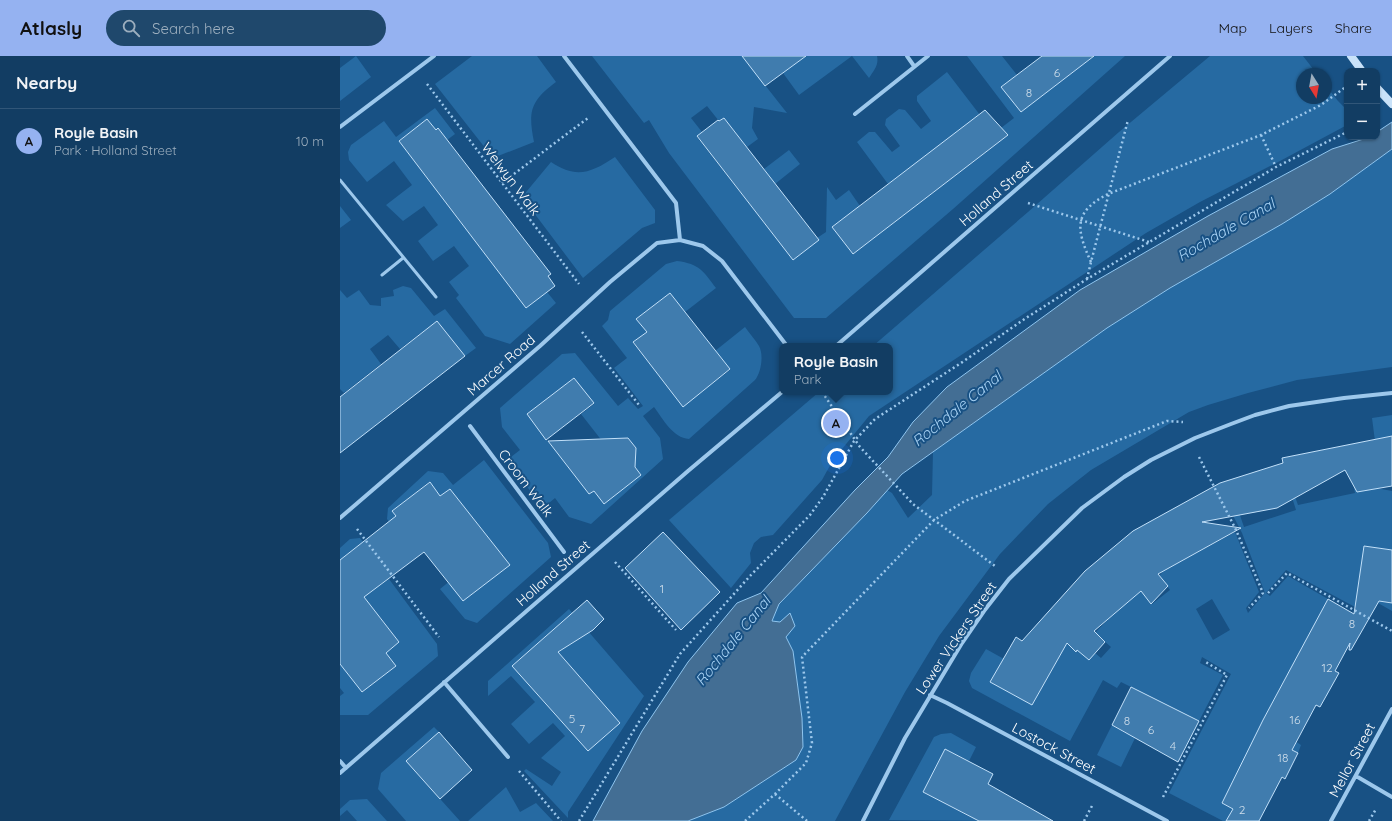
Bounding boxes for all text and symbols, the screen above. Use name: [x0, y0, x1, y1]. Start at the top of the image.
search box: [106, 10, 386, 46]
text: Atlasly: [20, 16, 82, 40]
icon: search: [120, 17, 142, 39]
text: Search here: [152, 19, 235, 38]
text: Map: [1218, 19, 1247, 37]
text: Layers: [1269, 19, 1313, 37]
text: Share: [1335, 19, 1372, 37]
house number: 6: [1054, 65, 1061, 80]
north arrow: [1296, 68, 1332, 104]
map controls: [1344, 68, 1380, 140]
button: +: [1344, 68, 1380, 104]
text: Nearby: [16, 72, 77, 93]
house number: 8: [1026, 85, 1032, 100]
button: −: [1344, 104, 1380, 140]
text: Royle Basin: [54, 123, 138, 142]
text: A: [25, 133, 33, 149]
text: 10 m: [296, 133, 324, 149]
street label: Welwyn Walk: [478, 139, 544, 219]
text: Park · Holland Street: [54, 142, 177, 158]
street label: Holland Street: [955, 156, 1037, 230]
water label: Rochdale Canal: [1174, 193, 1279, 265]
street label: Marcer Road: [463, 331, 539, 399]
popup: [779, 343, 893, 395]
text: Royle Basin: [794, 352, 878, 371]
water label: Rochdale Canal: [908, 366, 1006, 450]
text: Park: [794, 371, 821, 387]
pin: A: [823, 408, 849, 438]
street label: Croom Walk: [495, 446, 557, 520]
your location: [827, 448, 847, 468]
street label: Holland Street: [512, 536, 594, 610]
street label: Lower Vickers Street: [912, 578, 1001, 698]
house number: 1: [660, 581, 664, 596]
water label: Rochdale Canal: [691, 591, 775, 689]
house number: 8: [1349, 616, 1355, 631]
house number: 12: [1321, 660, 1333, 675]
house number: 5: [569, 711, 575, 726]
house number: 16: [1290, 712, 1301, 727]
house number: 8: [1124, 713, 1130, 728]
street label: Lostock Street: [1009, 718, 1099, 778]
street label: Mellor Street: [1325, 719, 1379, 800]
house number: 7: [579, 721, 585, 736]
house number: 6: [1148, 722, 1155, 737]
house number: 4: [1170, 738, 1176, 753]
house number: 18: [1278, 750, 1288, 765]
house number: 2: [1239, 802, 1246, 817]

